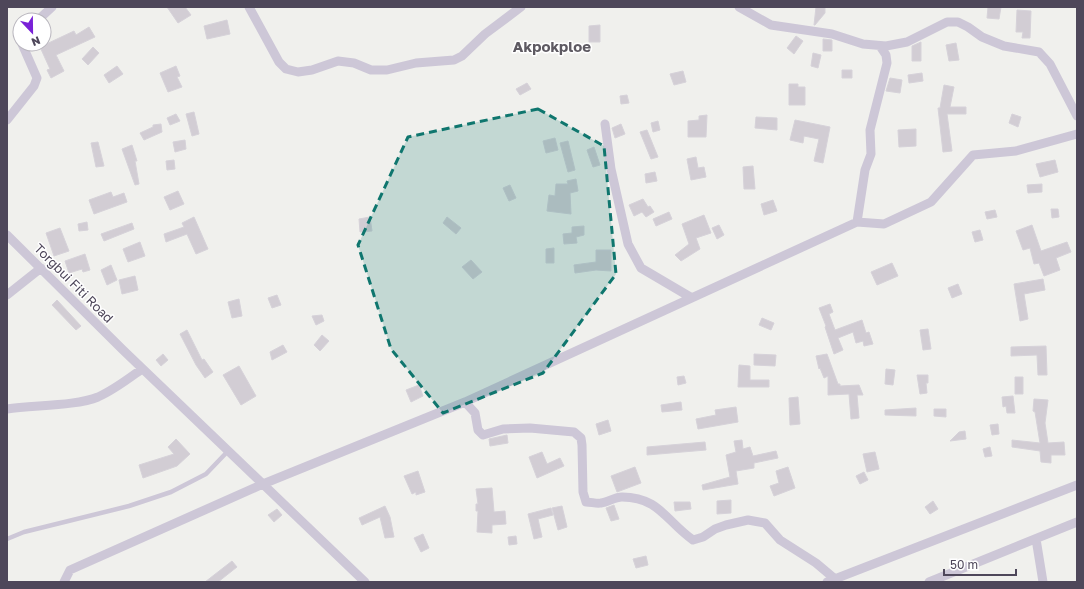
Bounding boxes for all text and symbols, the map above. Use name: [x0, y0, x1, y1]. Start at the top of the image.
north arrow: [12, 12, 52, 52]
text: N: [30, 34, 42, 49]
district label: Akpokploe: [513, 37, 591, 55]
street label: Torgbui Fiti Road: [31, 240, 117, 326]
scale bar: [944, 551, 1016, 577]
text: 50 m: [950, 557, 978, 572]

